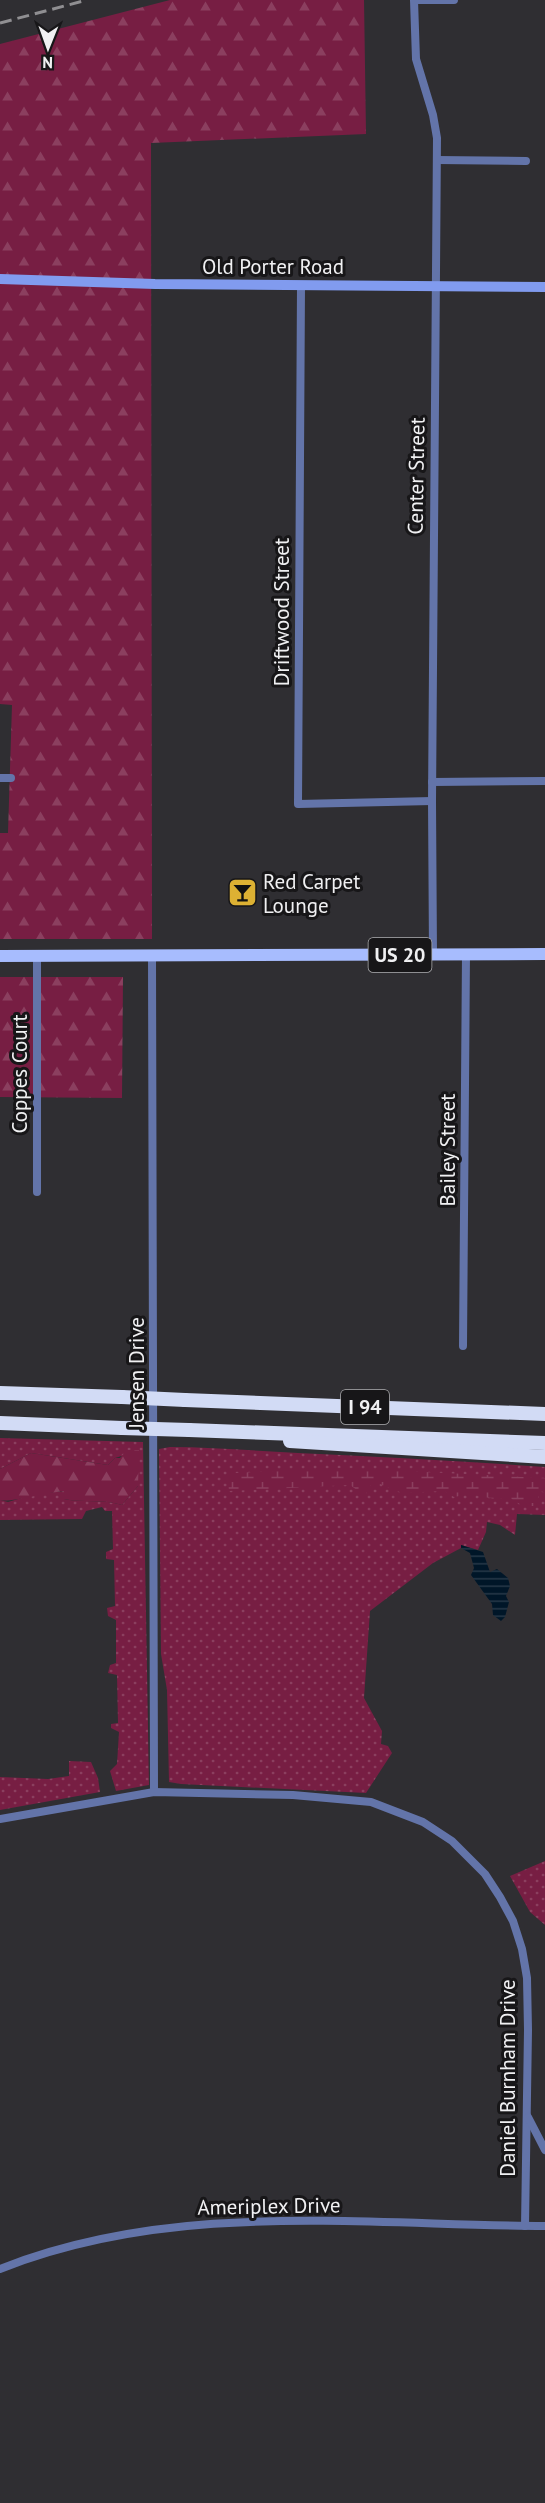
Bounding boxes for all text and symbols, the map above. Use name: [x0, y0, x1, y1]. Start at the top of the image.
north arrow: [18, 18, 78, 78]
text: N: [42, 53, 53, 73]
street label: Old Porter Road: [202, 253, 344, 280]
street label: Center Street: [401, 417, 431, 535]
street label: Driftwood Street: [268, 538, 295, 686]
place label: Red Carpet Lounge: [263, 868, 360, 919]
bar icon: Red Carpet Lounge: [226, 877, 258, 909]
road number: US 20: [368, 938, 432, 972]
street label: Coppes Court: [6, 1014, 33, 1134]
street label: Bailey Street: [434, 1094, 461, 1206]
street label: Jensen Drive: [123, 1317, 150, 1430]
road number: I 94: [341, 1390, 389, 1424]
street label: Daniel Burnham Drive: [494, 1979, 521, 2177]
street label: Ameriplex Drive: [197, 2191, 341, 2221]

